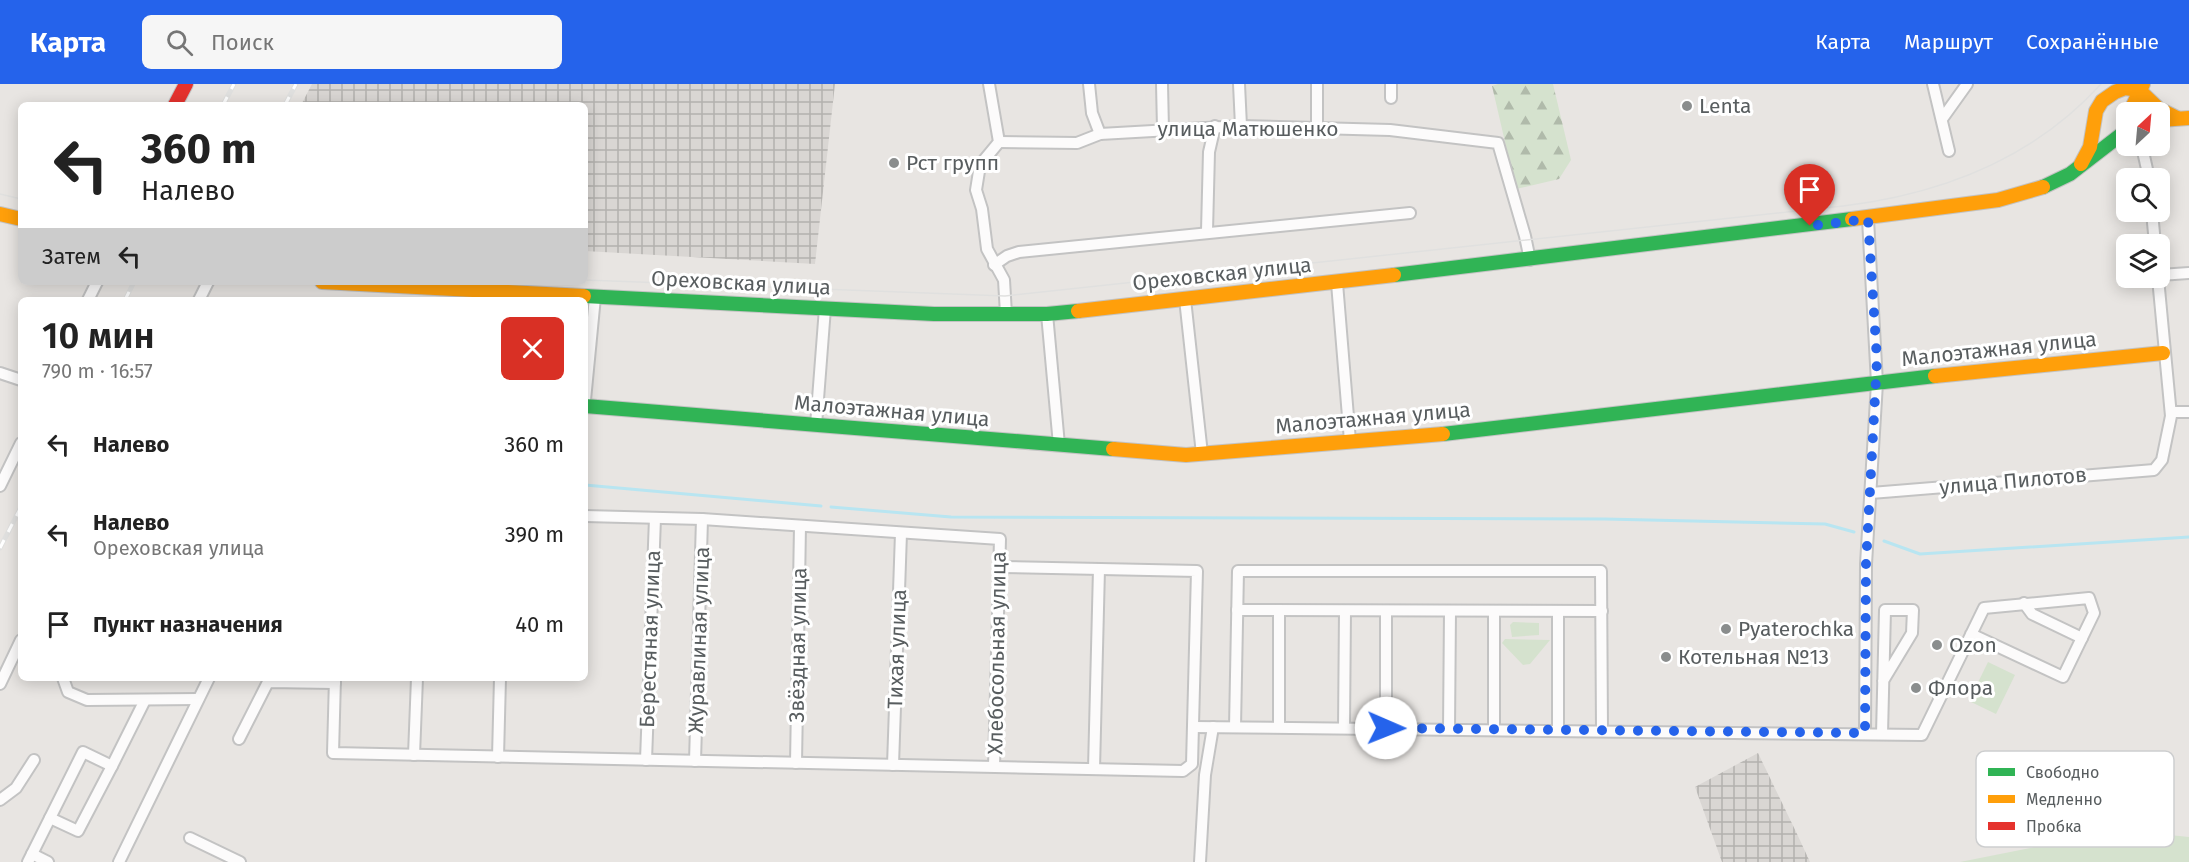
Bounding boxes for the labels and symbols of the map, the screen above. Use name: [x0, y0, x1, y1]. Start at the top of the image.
place label: Lenta: [1699, 93, 1752, 119]
marker: Lenta: [1680, 99, 1694, 113]
north arrow: [2116, 102, 2170, 156]
street label: улица Матюшенко: [1158, 116, 1338, 142]
place label: Рст групп: [906, 150, 999, 176]
marker: Рст групп: [887, 156, 901, 170]
pin: [1784, 164, 1835, 226]
street label: Ореховская улица: [1131, 252, 1313, 296]
street label: Ореховская улица: [650, 265, 832, 301]
street label: Малоэтажная улица: [1900, 326, 2098, 372]
street label: Малоэтажная улица: [793, 390, 991, 432]
street label: Малоэтажная улица: [1274, 397, 1472, 439]
street label: улица Пилотов: [1938, 462, 2088, 500]
street label: Журавлиная улица: [683, 546, 715, 734]
street label: Берестяная улица: [634, 550, 666, 728]
street label: Хлебосольная улица: [982, 551, 1012, 755]
street label: Звёздная улица: [784, 567, 812, 723]
street label: Тихая улица: [882, 589, 912, 709]
place label: Pyaterochka: [1738, 616, 1854, 642]
marker: Pyaterochka: [1719, 622, 1733, 636]
place label: Ozon: [1949, 632, 1997, 658]
marker: Ozon: [1930, 638, 1944, 652]
place label: Котельная №13: [1678, 644, 1829, 670]
marker: Котельная №13: [1659, 650, 1673, 664]
place label: Флора: [1928, 675, 1993, 701]
marker: Флора: [1909, 681, 1923, 695]
position arrow: [1354, 696, 1418, 760]
legend: [1976, 751, 2174, 847]
text: Свободно: [2026, 763, 2099, 782]
text: Медленно: [2026, 790, 2102, 809]
text: Пробка: [2026, 817, 2082, 836]

